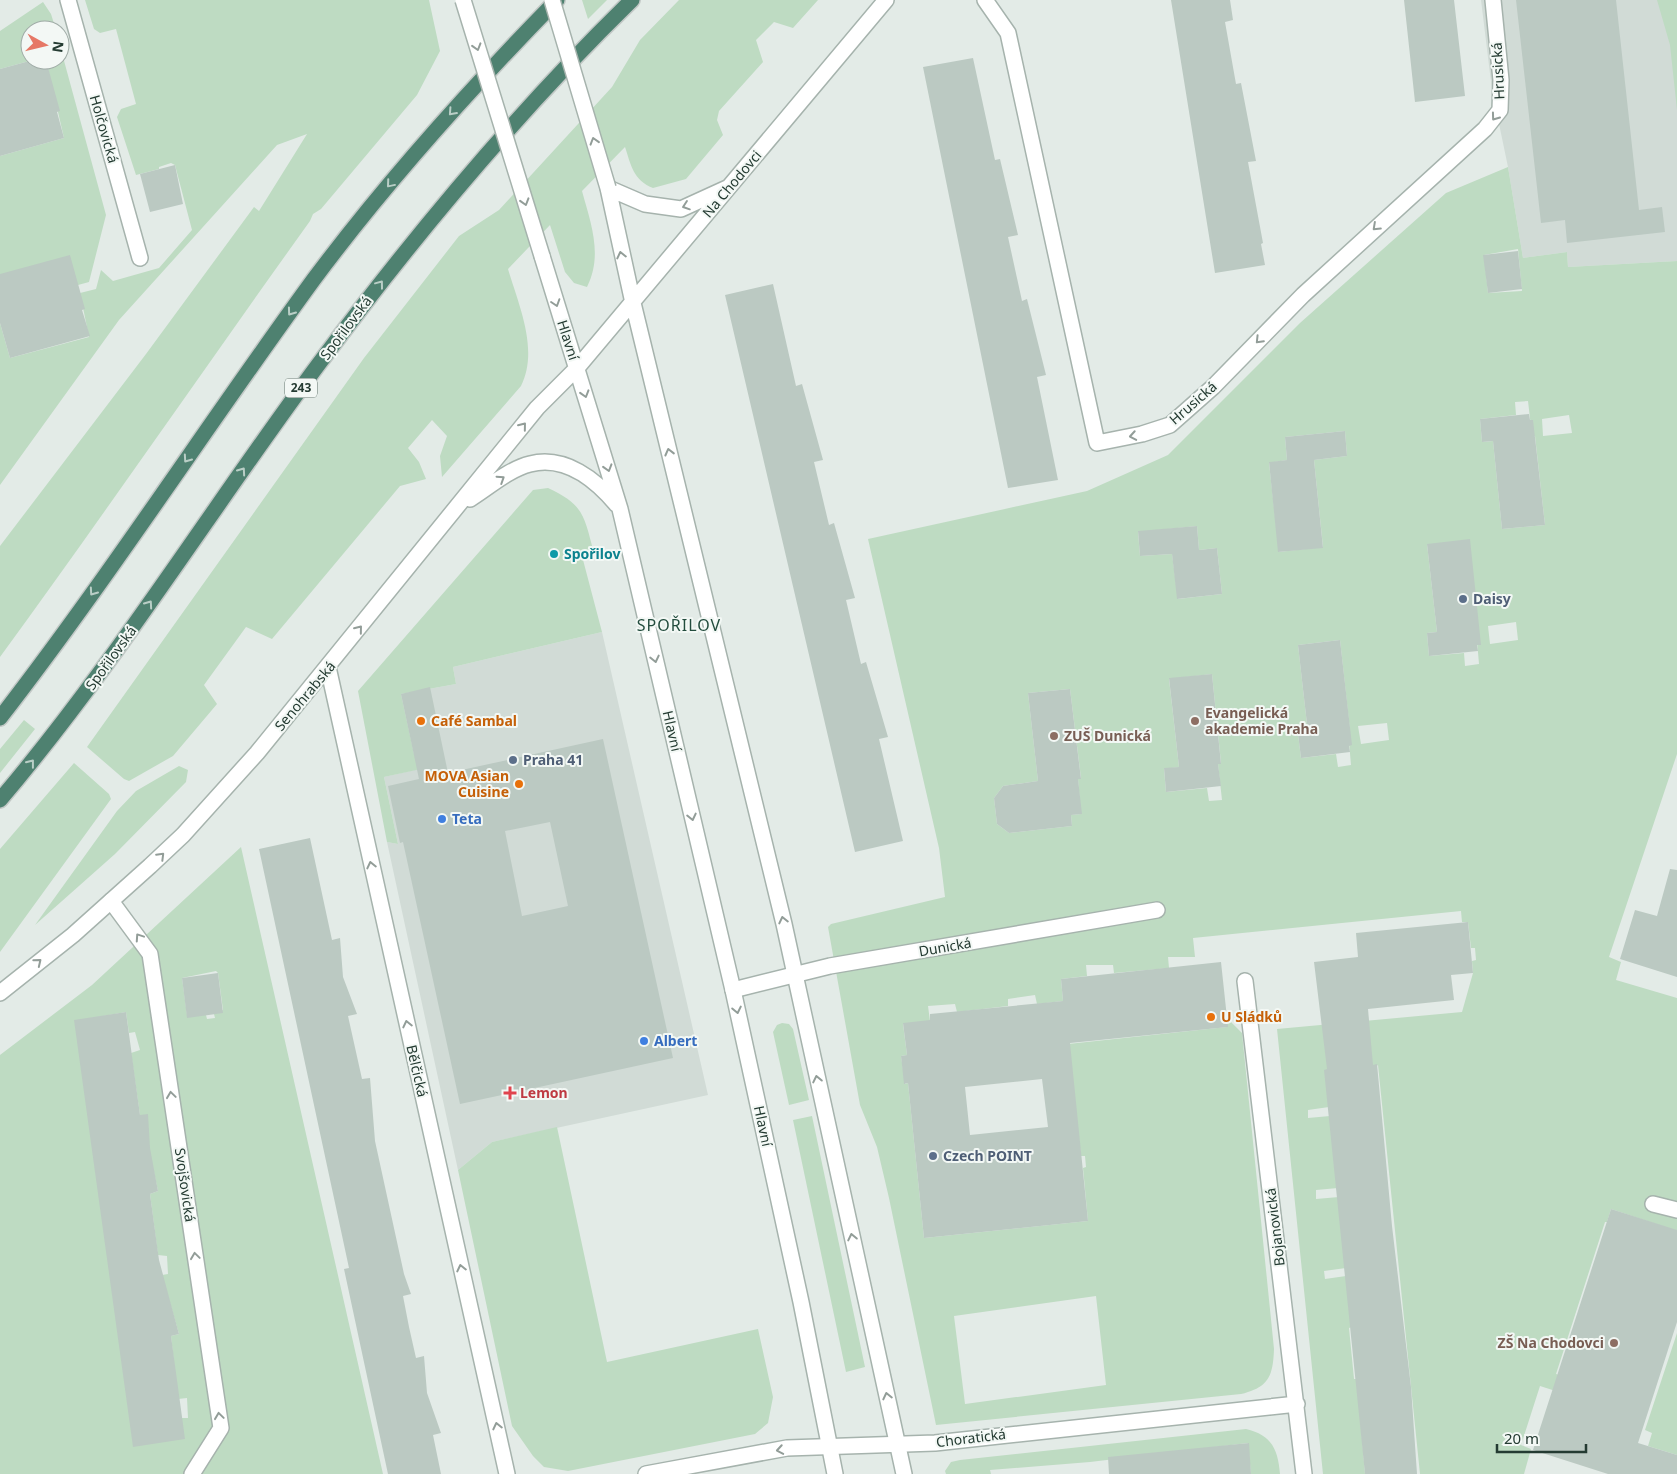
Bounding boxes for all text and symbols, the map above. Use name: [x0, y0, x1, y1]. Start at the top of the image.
north arrow: [20, 20, 70, 70]
text: N: [48, 40, 69, 54]
one-way arrow: [472, 42, 482, 50]
street label: Hrusická: [1487, 42, 1508, 100]
street label: Holčovická: [86, 93, 123, 165]
one-way arrow: [449, 107, 458, 116]
one-way arrow: [1492, 111, 1501, 121]
one-way arrow: [590, 137, 600, 146]
street label: Na Chodovci: [698, 146, 765, 221]
one-way arrow: [387, 178, 396, 187]
one-way arrow: [519, 197, 529, 206]
one-way arrow: [682, 200, 691, 210]
one-way arrow: [1373, 221, 1382, 230]
one-way arrow: [616, 251, 627, 260]
one-way arrow: [374, 280, 383, 290]
street label: Spořilovská: [315, 292, 376, 363]
one-way arrow: [551, 298, 561, 307]
one-way arrow: [288, 306, 297, 316]
street label: Hlavní: [553, 317, 584, 363]
one-way arrow: [1256, 334, 1265, 343]
street label: Hrusická: [1165, 377, 1220, 429]
road number: 243: [285, 378, 317, 398]
one-way arrow: [580, 390, 590, 398]
one-way arrow: [517, 423, 525, 432]
one-way arrow: [1128, 431, 1137, 441]
one-way arrow: [664, 448, 674, 456]
one-way arrow: [184, 453, 193, 463]
one-way arrow: [602, 463, 612, 471]
one-way arrow: [236, 467, 245, 477]
one-way arrow: [495, 476, 505, 485]
place label: Spořilov: [564, 544, 620, 563]
marker: Spořilov: [548, 548, 560, 560]
one-way arrow: [90, 586, 99, 596]
place label: Daisy: [1473, 589, 1511, 608]
marker: Daisy: [1457, 593, 1469, 605]
one-way arrow: [143, 600, 152, 610]
district label: SPOŘILOV: [637, 614, 721, 636]
street label: Spořilovská: [81, 622, 140, 694]
one-way arrow: [354, 626, 363, 635]
one-way arrow: [649, 655, 660, 664]
street label: Senohrabská: [270, 657, 339, 734]
place label: Evangelická akademie Praha: [1205, 703, 1318, 738]
street label: Hlavní: [659, 709, 686, 753]
place label: Café Sambal: [431, 711, 517, 730]
marker: Café Sambal: [415, 715, 427, 727]
marker: Evangelická akademie Praha: [1189, 715, 1201, 727]
place label: ZUŠ Dunická: [1064, 726, 1151, 745]
marker: ZUŠ Dunická: [1048, 730, 1060, 742]
place label: Praha 41: [523, 750, 583, 769]
marker: Praha 41: [507, 754, 519, 766]
one-way arrow: [26, 760, 34, 769]
place label: MOVA Asian Cuisine: [425, 766, 509, 801]
marker: MOVA Asian Cuisine: [513, 778, 525, 790]
place label: Teta: [452, 809, 482, 828]
marker: Teta: [436, 813, 448, 825]
one-way arrow: [686, 813, 697, 822]
one-way arrow: [155, 853, 164, 862]
one-way arrow: [367, 861, 377, 870]
one-way arrow: [778, 915, 789, 924]
street label: Dunická: [917, 933, 973, 960]
one-way arrow: [136, 934, 145, 943]
one-way arrow: [32, 960, 41, 968]
one-way arrow: [732, 1005, 742, 1014]
place label: U Sládků: [1221, 1007, 1282, 1026]
marker: U Sládků: [1205, 1011, 1217, 1023]
one-way arrow: [402, 1019, 413, 1028]
place label: Albert: [654, 1031, 697, 1050]
marker: Albert: [638, 1035, 650, 1047]
street label: Bělčická: [402, 1043, 433, 1099]
one-way arrow: [812, 1074, 822, 1083]
place label: Lemon: [520, 1083, 568, 1102]
marker: Lemon: [504, 1087, 516, 1099]
one-way arrow: [167, 1091, 177, 1099]
street label: Hlavní: [750, 1104, 777, 1148]
place label: Czech POINT: [943, 1146, 1032, 1165]
street label: Svojšovická: [171, 1147, 200, 1223]
marker: Czech POINT: [927, 1150, 939, 1162]
street label: Bojanovická: [1260, 1187, 1289, 1267]
one-way arrow: [847, 1233, 857, 1242]
one-way arrow: [190, 1251, 201, 1259]
one-way arrow: [456, 1263, 467, 1272]
place label: ZŠ Na Chodovci: [1498, 1333, 1604, 1352]
marker: ZŠ Na Chodovci: [1608, 1337, 1620, 1349]
one-way arrow: [882, 1392, 893, 1401]
one-way arrow: [214, 1412, 225, 1420]
one-way arrow: [492, 1422, 502, 1431]
scale bar: [1497, 1422, 1586, 1454]
street label: Choratická: [935, 1424, 1007, 1451]
text: 20 m: [1504, 1428, 1539, 1448]
one-way arrow: [776, 1444, 785, 1454]

